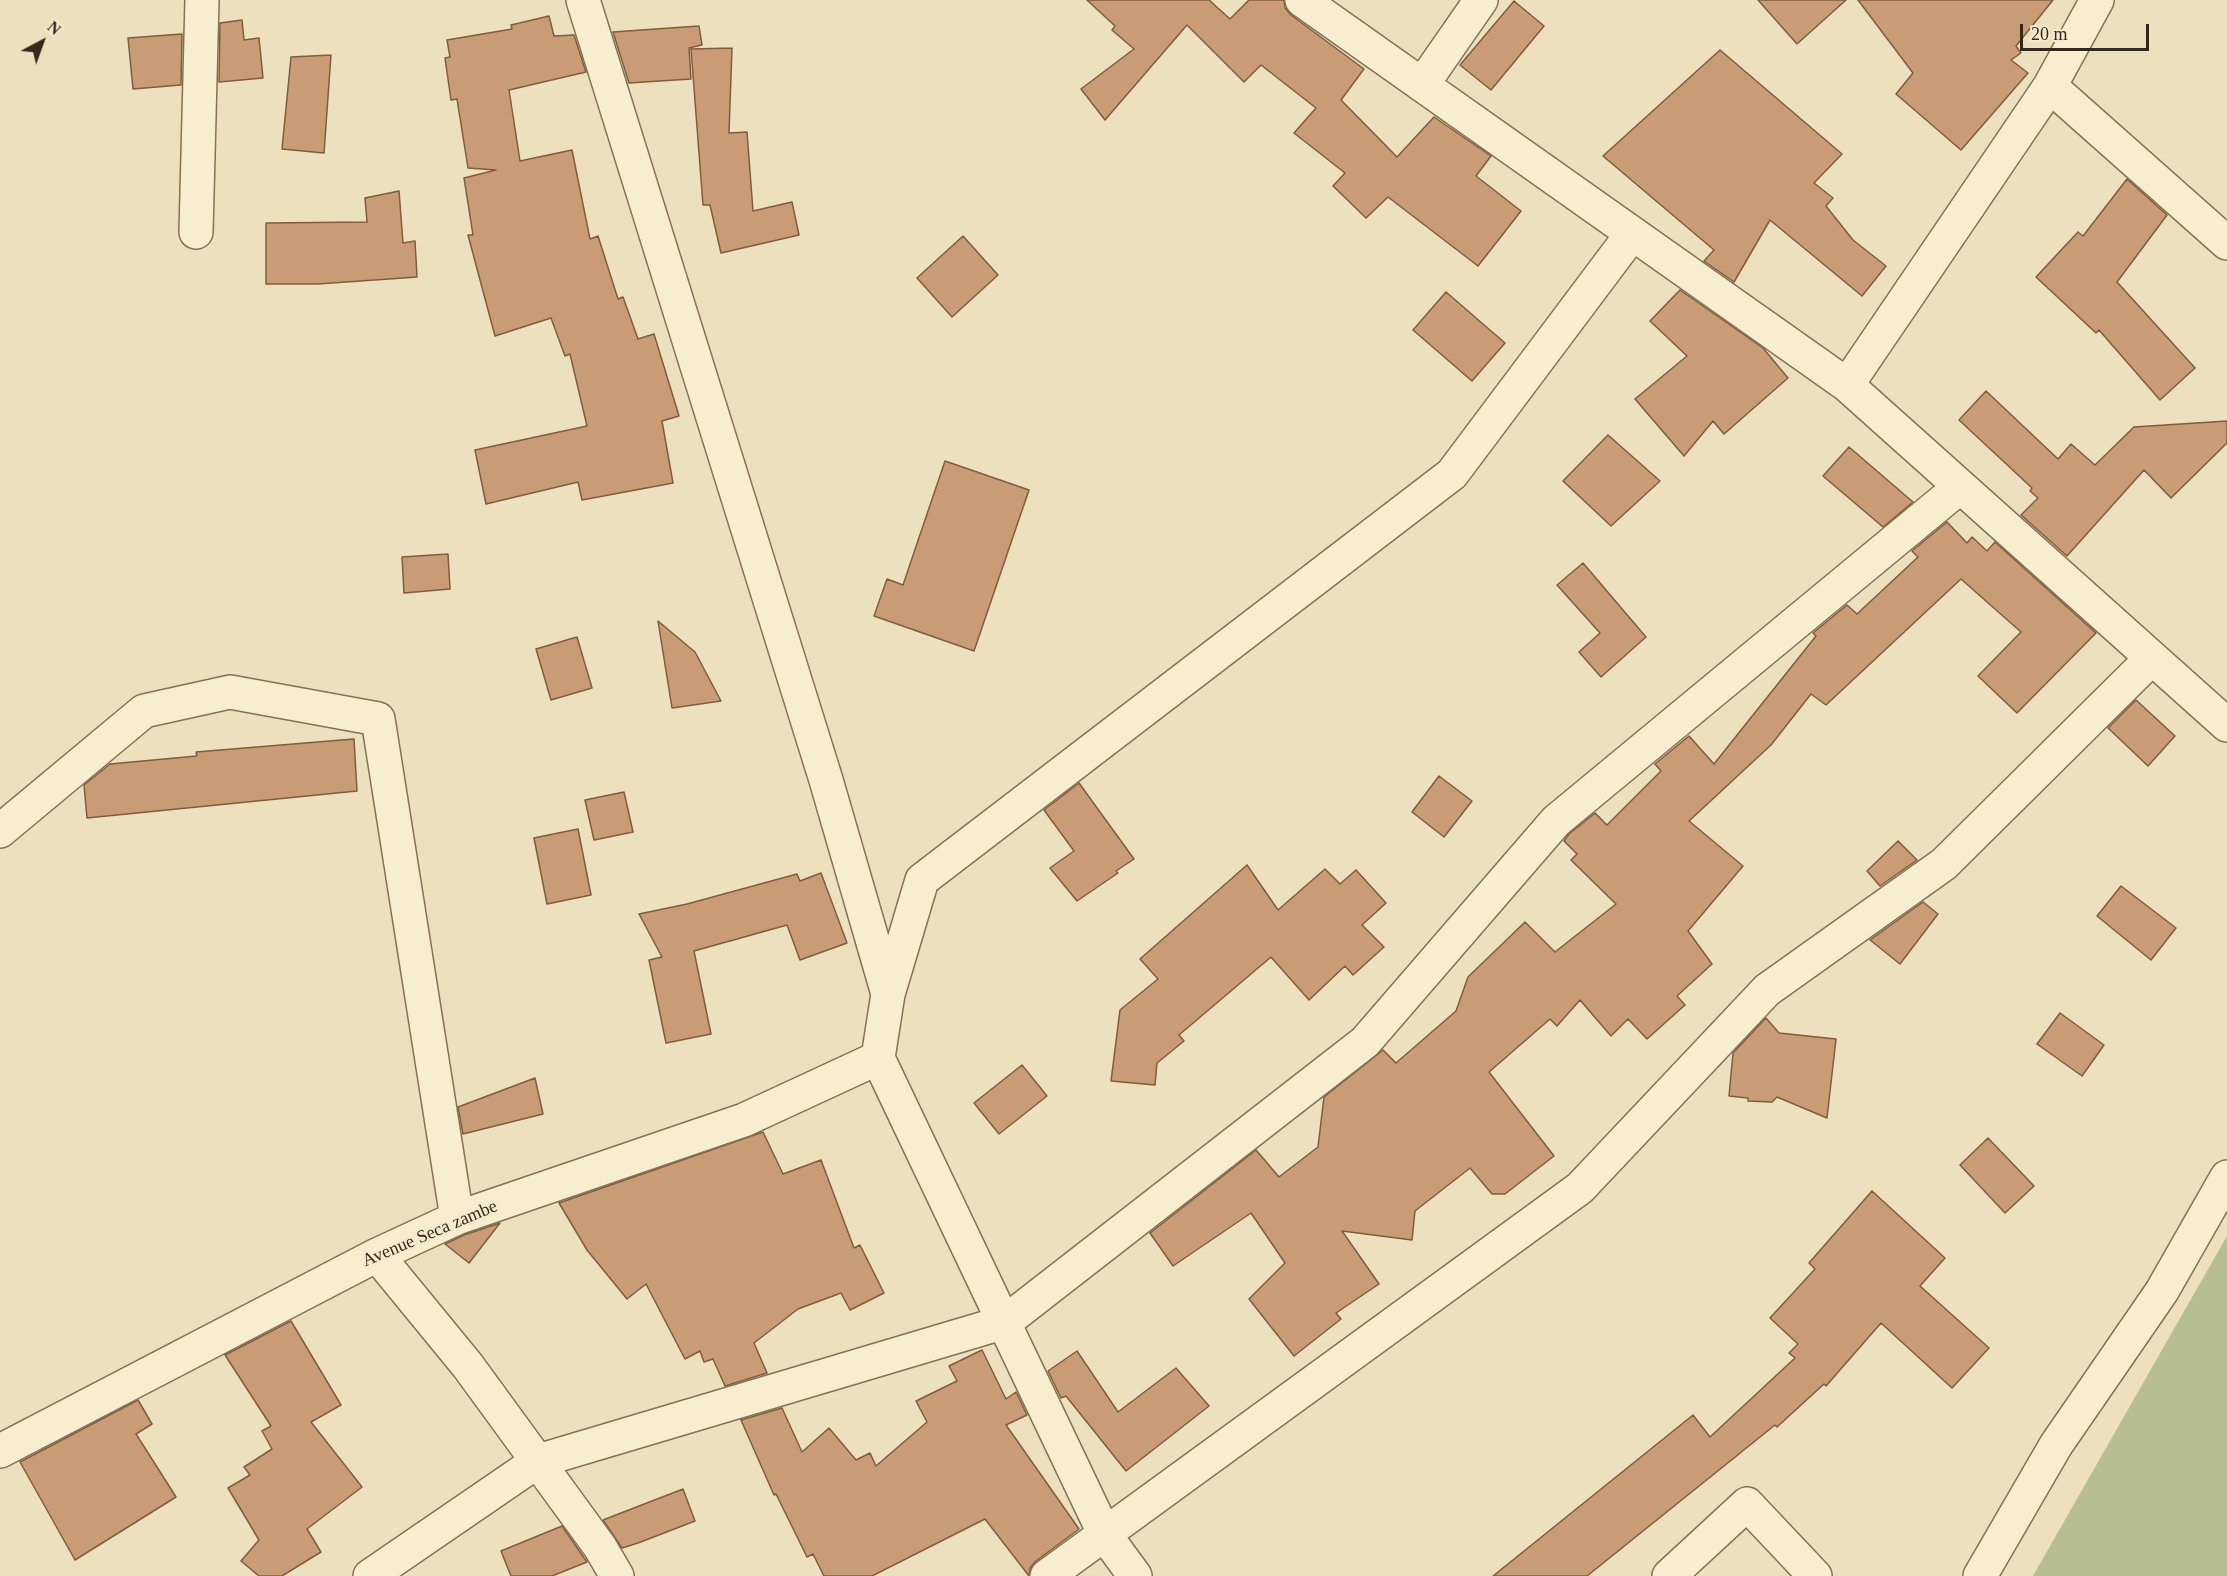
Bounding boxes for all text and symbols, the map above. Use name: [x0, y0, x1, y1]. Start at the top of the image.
north arrow: [12, 12, 72, 72]
scale bar: [2023, 12, 2152, 50]
text: N: [44, 18, 64, 38]
text: 20 m: [2031, 24, 2068, 44]
street label: Avenue Seca zambe: [359, 1196, 501, 1272]

